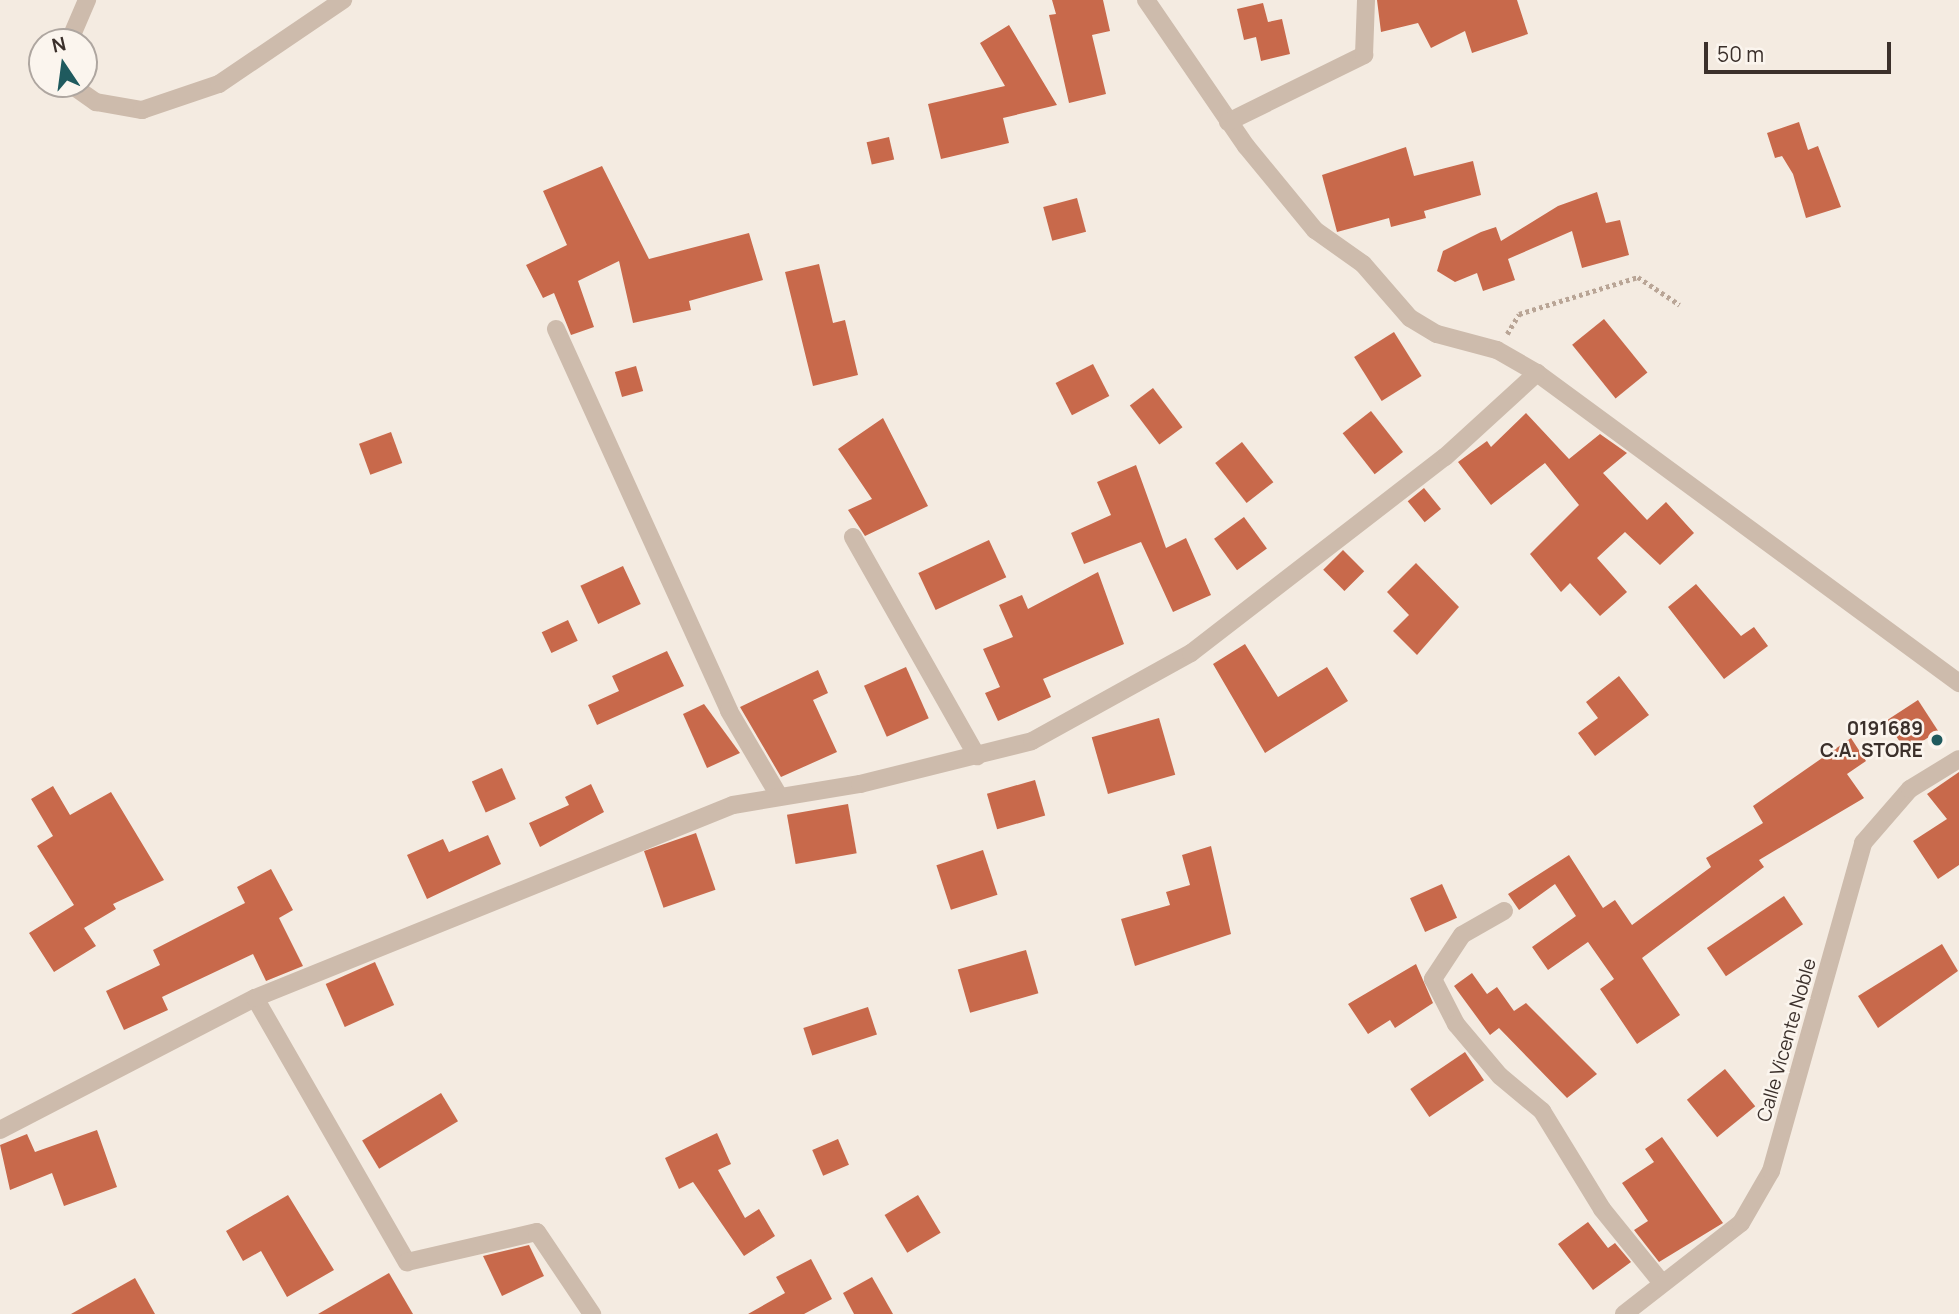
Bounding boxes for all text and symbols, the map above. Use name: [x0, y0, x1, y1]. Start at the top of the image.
north arrow: [28, 28, 98, 98]
scale bar: [1707, 28, 1894, 72]
text: N: [49, 30, 68, 59]
text: 50 m: [1717, 40, 1764, 68]
place label: 0191689 C.A. STORE: [1820, 718, 1923, 762]
marker: 0191689 C.A. STORE: [1929, 732, 1945, 748]
street label: Calle Vicente Noble: [1753, 956, 1821, 1124]

